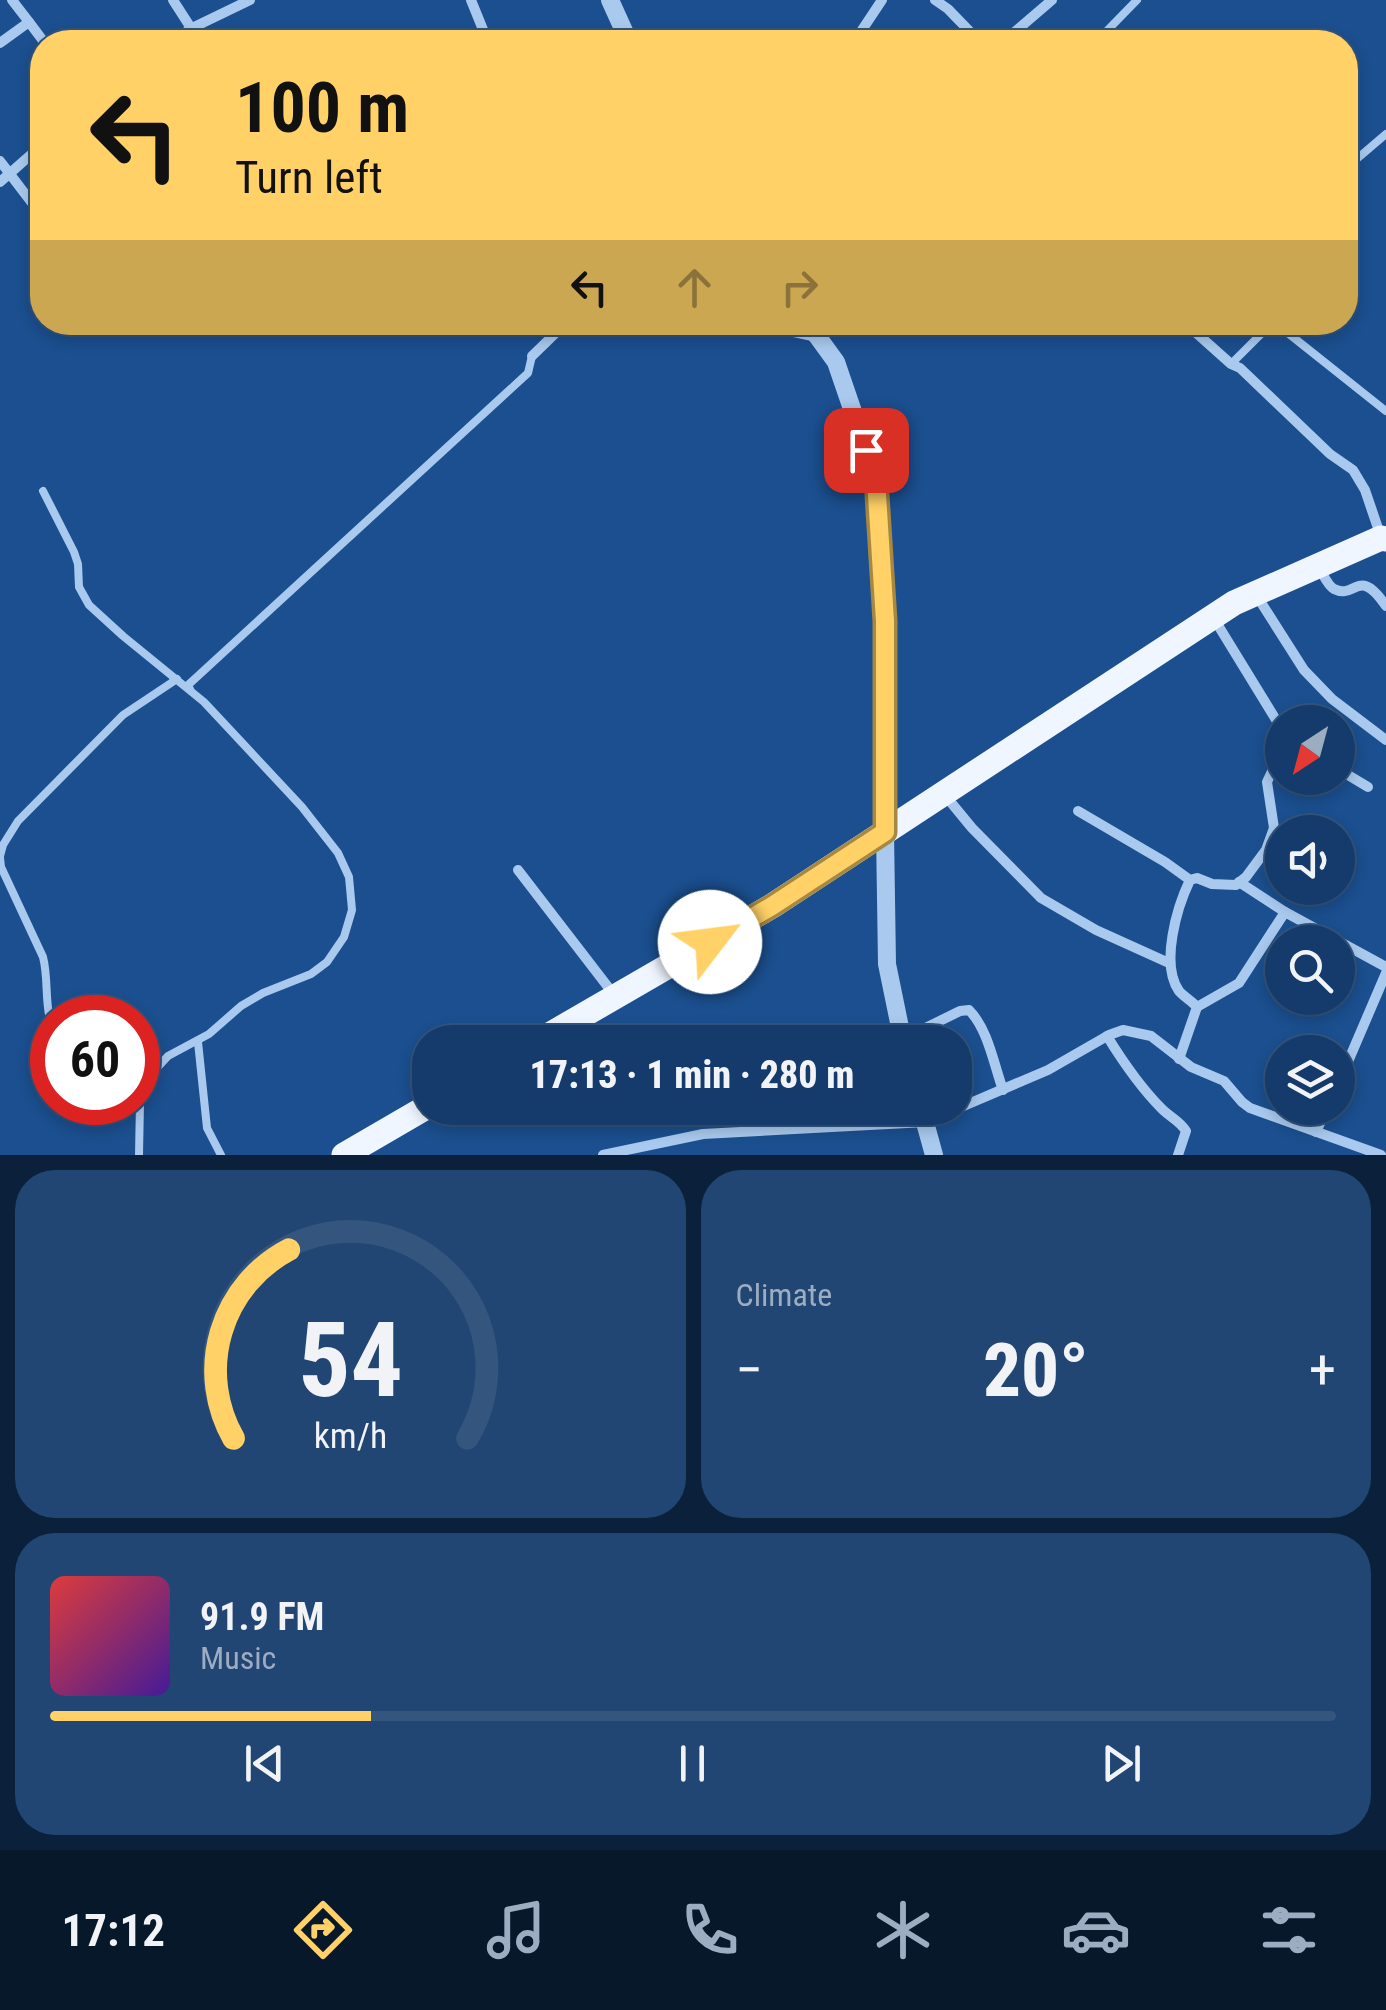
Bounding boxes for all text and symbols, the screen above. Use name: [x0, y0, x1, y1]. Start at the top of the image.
text: 100 m: [235, 67, 409, 149]
icon: left: [70, 70, 200, 200]
text: Turn left: [235, 151, 383, 204]
icon: left: [562, 260, 617, 315]
icon: ahead: [667, 260, 722, 315]
icon: right: [772, 260, 827, 315]
pin: [824, 408, 909, 493]
icon: arrive: [839, 423, 894, 478]
north arrow: [1265, 705, 1355, 795]
map controls: [1265, 705, 1355, 1125]
button: sound: [1265, 815, 1355, 905]
position arrow: [658, 890, 762, 994]
button: search: [1265, 925, 1355, 1015]
speed limit sign: 60: [30, 995, 160, 1125]
button: layers: [1265, 1035, 1355, 1125]
text: 17:13 · 1 min · 280 m: [530, 1053, 854, 1097]
text: Climate: [736, 1276, 832, 1314]
text: 54: [298, 1300, 403, 1421]
text: 20°: [983, 1326, 1089, 1414]
text: −: [736, 1338, 763, 1402]
text: +: [1309, 1338, 1336, 1402]
text: km/h: [313, 1415, 387, 1457]
text: 91.9 FM: [200, 1595, 324, 1639]
text: Music: [200, 1639, 276, 1677]
icon: previous: [237, 1736, 292, 1791]
icon: pause: [665, 1736, 720, 1791]
icon: next: [1094, 1736, 1149, 1791]
icon: directions: [288, 1895, 358, 1965]
icon: music: [481, 1895, 551, 1965]
icon: phone: [675, 1895, 745, 1965]
icon: climate: [868, 1895, 938, 1965]
icon: car: [1061, 1895, 1131, 1965]
icon: filters: [1254, 1895, 1324, 1965]
text: 17:12: [62, 1904, 165, 1957]

